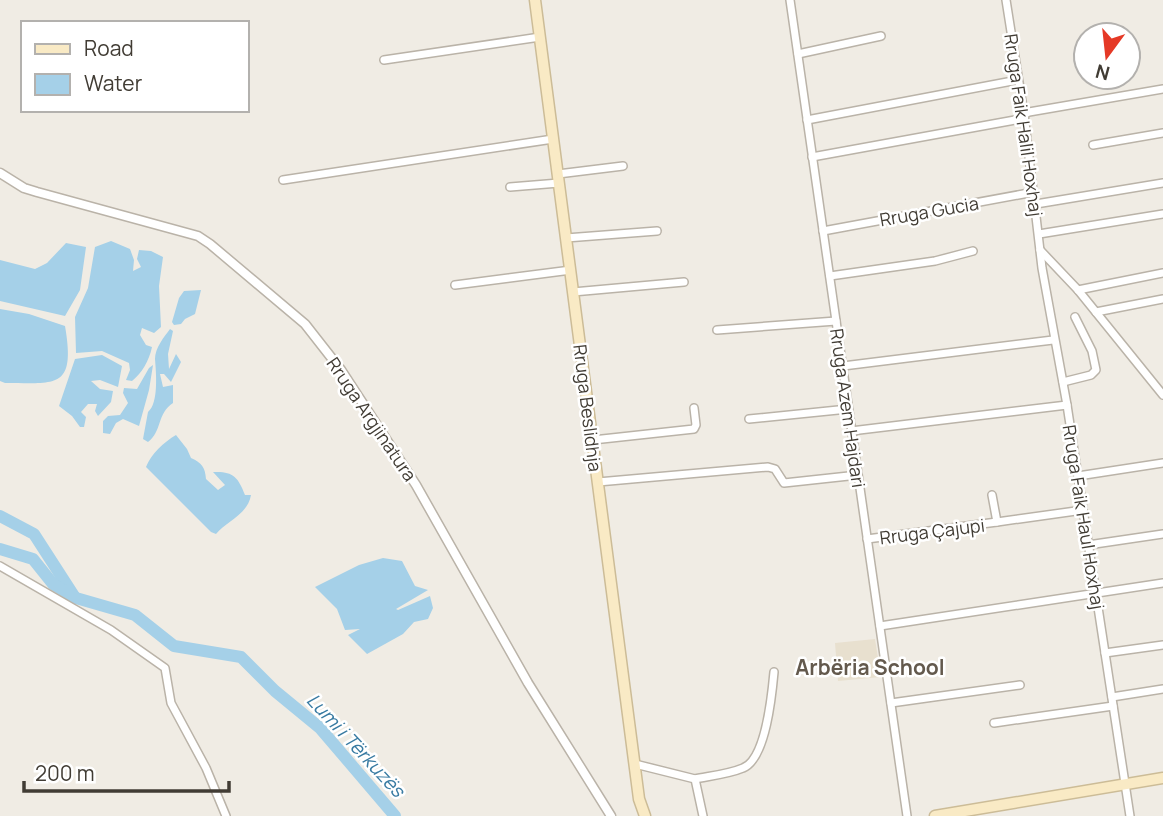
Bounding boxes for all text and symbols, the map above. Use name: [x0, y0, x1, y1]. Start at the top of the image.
legend: [21, 21, 248, 112]
north arrow: [1072, 21, 1142, 91]
street label: Rruga Faik Halil Hoxhaj: [999, 32, 1049, 218]
text: Road: [84, 34, 134, 62]
text: N: [1093, 58, 1113, 87]
text: Water: [84, 69, 143, 97]
street label: Rruga Gucia: [878, 190, 980, 232]
street label: Rruga Azem Hajdari: [825, 327, 871, 489]
street label: Rruga Beslidhja: [568, 343, 608, 473]
street label: Rruga Argjinatura: [322, 352, 422, 486]
street label: Rruga Faik Haul Hoxhaj: [1058, 423, 1110, 611]
street label: Rruga Çajupi: [878, 513, 986, 549]
district label: Arbëria School: [795, 653, 945, 681]
water label: Lumi i Tërkuzës: [301, 688, 412, 804]
scale bar: [24, 750, 229, 794]
text: 200 m: [35, 759, 95, 787]

